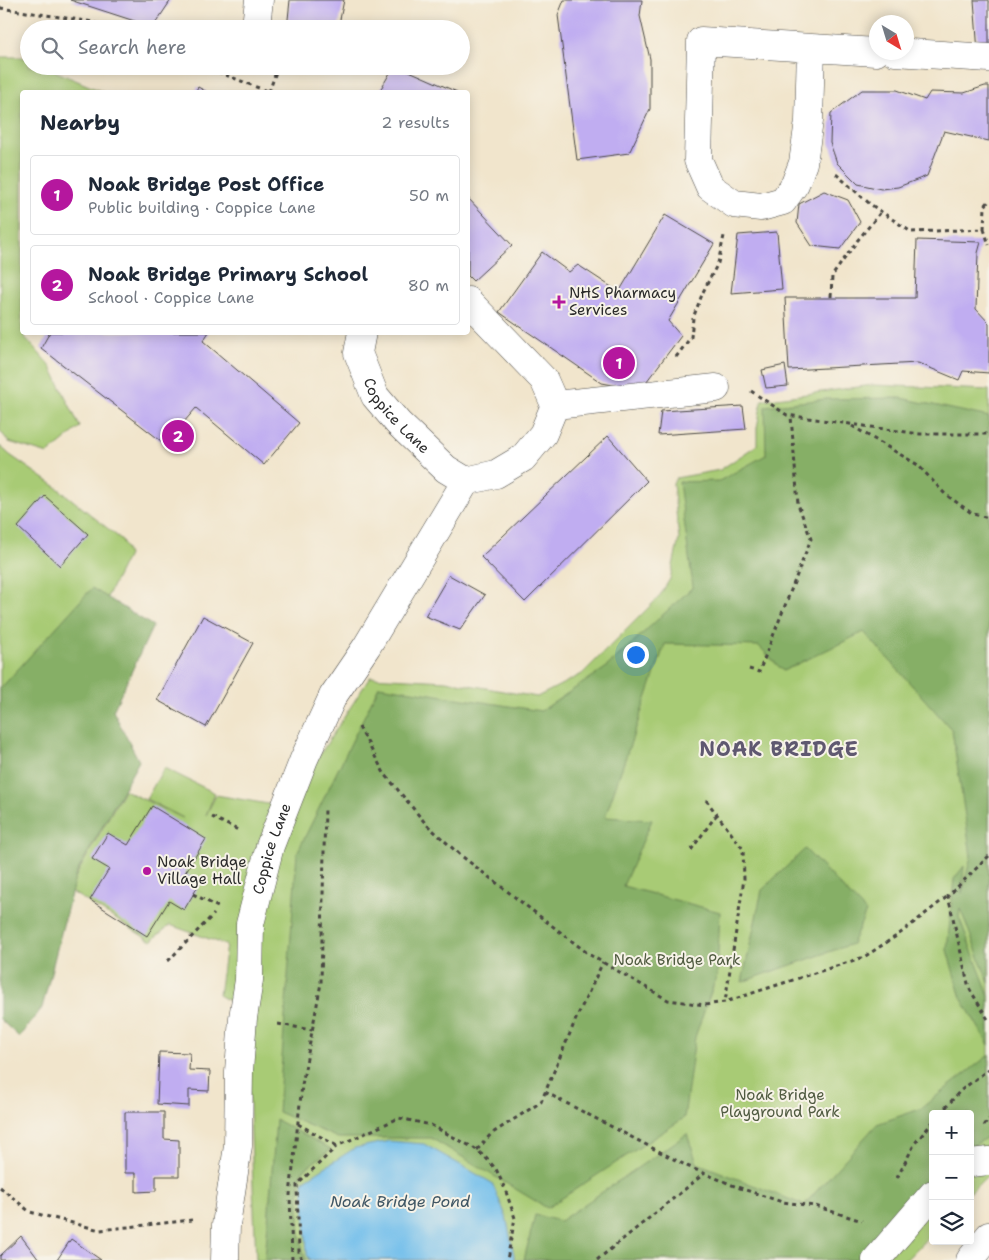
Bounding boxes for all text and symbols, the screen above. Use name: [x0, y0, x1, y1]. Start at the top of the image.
north arrow: [869, 15, 914, 60]
search box: [20, 20, 470, 75]
icon: search: [38, 34, 66, 62]
text: Search here: [78, 35, 187, 60]
text: Nearby: [40, 109, 120, 137]
text: 2 results: [381, 112, 450, 133]
text: Noak Bridge Post Office: [88, 172, 324, 197]
text: 1: [53, 185, 61, 206]
text: 50 m: [409, 185, 449, 206]
text: Public building · Coppice Lane: [88, 197, 316, 218]
text: Noak Bridge Primary School: [88, 262, 368, 287]
text: 2: [51, 275, 63, 296]
text: 80 m: [408, 275, 449, 296]
place label: NHS Pharmacy Services: [569, 283, 676, 320]
text: School · Coppice Lane: [88, 287, 255, 308]
marker: NHS Pharmacy Services: [553, 296, 565, 308]
pin: 1: [603, 344, 635, 382]
street label: Coppice Lane: [359, 375, 434, 458]
pin: 2: [162, 417, 194, 455]
your location: [623, 642, 649, 668]
district label: NOAK BRIDGE: [699, 736, 859, 762]
street label: Coppice Lane: [248, 800, 296, 896]
place label: Noak Bridge Village Hall: [157, 852, 247, 889]
marker: Noak Bridge Village Hall: [141, 865, 153, 877]
park label: Noak Bridge Park: [613, 950, 741, 970]
park label: Noak Bridge Playground Park: [720, 1085, 840, 1122]
map controls: [929, 1110, 974, 1245]
button: +: [929, 1110, 974, 1155]
button: −: [929, 1155, 974, 1200]
water label: Noak Bridge Pond: [330, 1191, 471, 1212]
button: layers: [929, 1200, 974, 1245]

